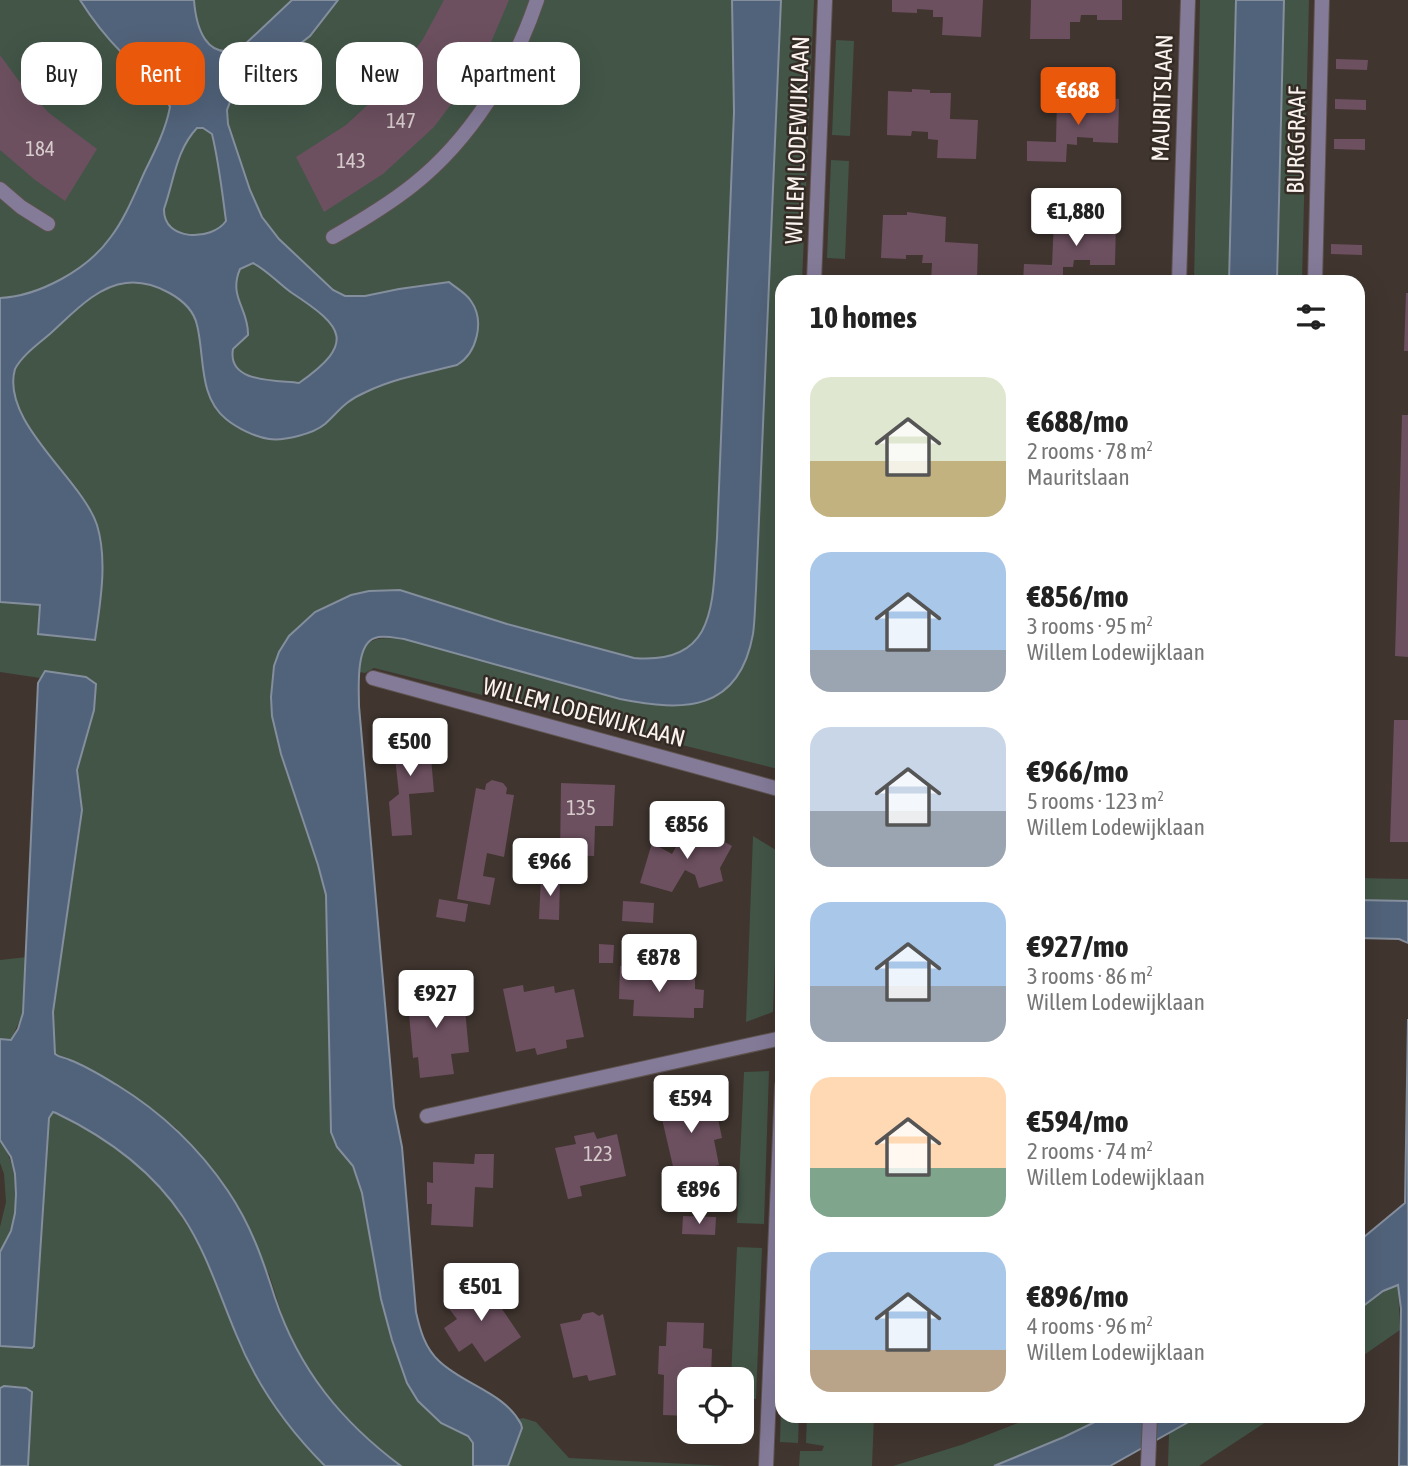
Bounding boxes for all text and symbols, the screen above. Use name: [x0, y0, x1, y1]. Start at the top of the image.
street label: MAURITSLAAN: [1146, 34, 1178, 162]
street label: WILLEM LODEWIJKLAAN: [780, 36, 814, 244]
chip: Buy: [21, 42, 102, 105]
chip: Rent: [116, 42, 205, 105]
chip: Filters: [219, 42, 322, 105]
chip: New: [336, 42, 423, 105]
chip: Apartment: [437, 42, 580, 105]
pin: €688: [1037, 68, 1119, 127]
text: €688: [1057, 77, 1099, 103]
street label: BURGGRAAF: [1282, 85, 1310, 194]
house number: 147: [386, 108, 416, 132]
house number: 184: [25, 136, 55, 160]
house number: 143: [336, 148, 366, 172]
pin: €1,880: [1019, 188, 1133, 248]
text: €1,880: [1047, 198, 1105, 224]
icon: filters: [1292, 298, 1330, 336]
text: 10 homes: [810, 300, 917, 334]
text: €688/mo: [1027, 404, 1129, 438]
icon: home: [866, 405, 950, 489]
text: 2 rooms · 78 m²: [1027, 438, 1153, 464]
text: Mauritslaan: [1027, 464, 1130, 490]
text: €856/mo: [1027, 579, 1129, 613]
icon: home: [866, 580, 950, 664]
text: 3 rooms · 95 m²: [1027, 613, 1153, 639]
text: Willem Lodewijklaan: [1027, 639, 1205, 665]
street label: WILLEM LODEWIJKLAAN: [480, 672, 688, 752]
pin: €500: [369, 718, 451, 778]
text: €500: [389, 728, 431, 754]
text: €966/mo: [1027, 754, 1129, 788]
icon: home: [866, 755, 950, 839]
text: 5 rooms · 123 m²: [1027, 788, 1164, 814]
house number: 135: [566, 795, 596, 819]
pin: €856: [646, 802, 728, 861]
text: €856: [666, 811, 708, 837]
text: Willem Lodewijklaan: [1027, 814, 1205, 840]
pin: €966: [509, 838, 591, 898]
text: €966: [529, 848, 571, 874]
text: €927/mo: [1027, 929, 1129, 963]
icon: home: [866, 930, 950, 1014]
pin: €878: [618, 934, 700, 994]
text: €878: [638, 944, 680, 970]
text: 3 rooms · 86 m²: [1027, 963, 1153, 989]
pin: €927: [395, 970, 477, 1030]
text: €927: [415, 980, 457, 1006]
text: Willem Lodewijklaan: [1027, 989, 1205, 1015]
pin: €594: [650, 1076, 732, 1135]
text: €594: [670, 1085, 712, 1111]
text: €594/mo: [1027, 1104, 1129, 1138]
icon: home: [866, 1105, 950, 1189]
text: 2 rooms · 74 m²: [1027, 1138, 1153, 1164]
house number: 123: [583, 1141, 613, 1165]
text: Willem Lodewijklaan: [1027, 1164, 1205, 1190]
pin: €896: [658, 1166, 740, 1226]
text: €896: [678, 1176, 720, 1202]
pin: €501: [440, 1264, 522, 1323]
text: €501: [460, 1273, 502, 1299]
text: €896/mo: [1027, 1279, 1129, 1313]
icon: home: [866, 1280, 950, 1364]
text: 4 rooms · 96 m²: [1027, 1313, 1153, 1339]
text: Willem Lodewijklaan: [1027, 1339, 1205, 1365]
map controls: [677, 1367, 754, 1444]
button: locate: [677, 1367, 754, 1444]

